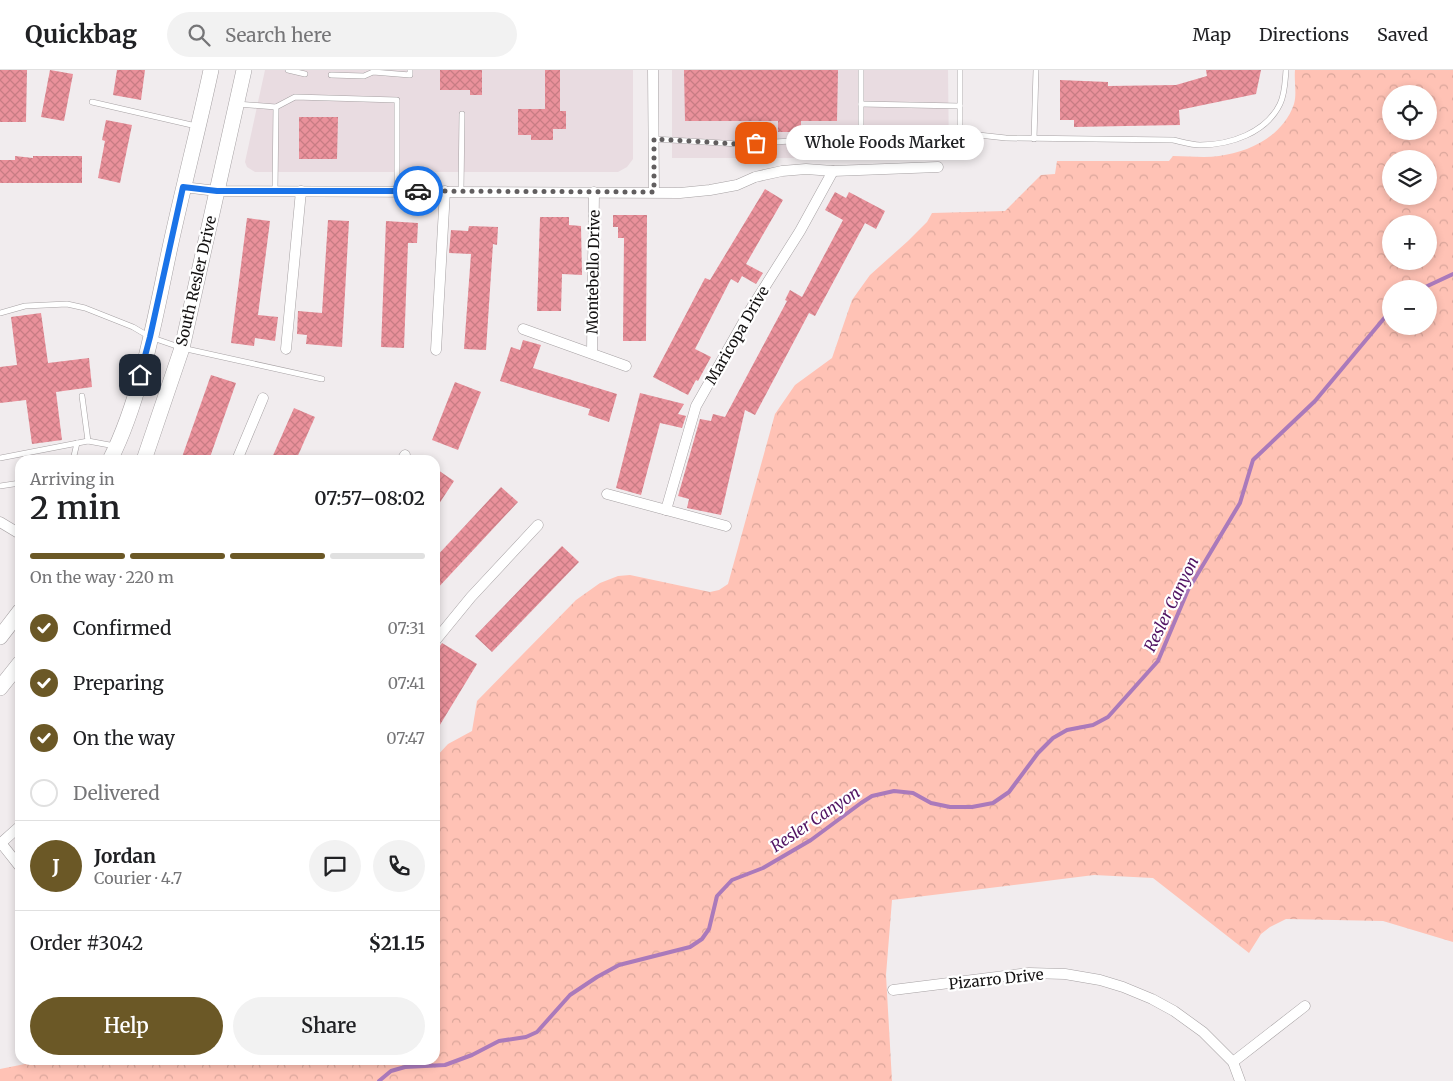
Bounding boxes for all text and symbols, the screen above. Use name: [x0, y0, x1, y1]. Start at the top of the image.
search box: [167, 12, 517, 57]
text: Quickbag: [25, 19, 137, 50]
icon: search: [185, 21, 213, 49]
text: Search here: [225, 23, 331, 47]
text: Map: [1193, 23, 1231, 46]
text: Directions: [1259, 23, 1349, 46]
text: Saved: [1377, 23, 1428, 46]
map controls: [1382, 85, 1437, 335]
button: locate: [1382, 85, 1437, 140]
pin: [735, 122, 777, 164]
callout: Whole Foods Market: [786, 126, 984, 160]
icon: bag: [742, 129, 770, 157]
text: Whole Foods Market: [805, 132, 965, 152]
button: layers: [1382, 150, 1437, 205]
courier: [393, 166, 443, 216]
icon: car: [404, 177, 432, 205]
street label: Montebello Drive: [582, 210, 604, 334]
street label: South Resler Drive: [172, 214, 220, 348]
button: +: [1382, 215, 1437, 270]
button: −: [1382, 280, 1437, 335]
street label: Maricopa Drive: [701, 282, 773, 388]
pin: [119, 354, 161, 396]
icon: home: [126, 361, 154, 389]
text: Arriving in: [30, 469, 115, 489]
text: 07:57–08:02: [314, 486, 425, 510]
text: 2 min: [30, 488, 120, 528]
water label: Resler Canyon: [1139, 553, 1203, 655]
text: On the way · 220 m: [30, 567, 174, 587]
icon: check: [30, 614, 58, 642]
text: Confirmed: [73, 616, 171, 640]
text: 07:31: [388, 618, 425, 638]
icon: check: [30, 669, 58, 697]
text: Preparing: [73, 671, 164, 695]
text: 07:41: [388, 673, 425, 693]
icon: check: [30, 724, 58, 752]
text: On the way: [73, 726, 175, 750]
text: 07:47: [386, 728, 425, 748]
text: Delivered: [73, 781, 160, 805]
water label: Resler Canyon: [767, 782, 863, 856]
button: chat: [309, 840, 361, 892]
button: phone: [373, 840, 425, 892]
text: Jordan: [94, 844, 156, 868]
text: J: [52, 854, 60, 878]
text: Courier · 4.7: [94, 868, 182, 888]
text: Order #3042: [30, 931, 143, 955]
text: $21.15: [369, 931, 425, 955]
street label: Pizarro Drive: [948, 965, 1045, 993]
button: Help: [30, 997, 223, 1055]
button: Share: [233, 997, 425, 1055]

